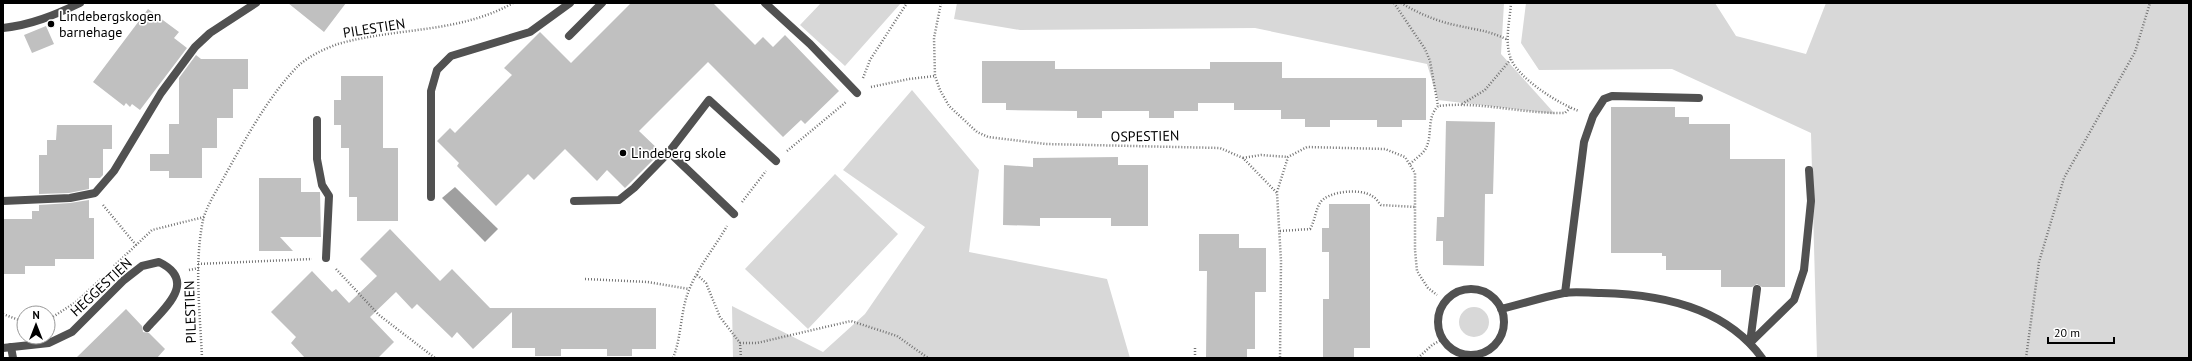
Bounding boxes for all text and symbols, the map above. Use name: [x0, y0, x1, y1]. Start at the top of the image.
place label: Lindebergskogen barnehage: [59, 7, 161, 41]
street label: PILESTIEN: [342, 14, 406, 42]
marker: Lindebergskogen barnehage: [46, 19, 56, 29]
street label: OSPESTIEN: [1111, 126, 1179, 146]
place label: Lindeberg skole: [631, 144, 726, 162]
marker: Lindeberg skole: [618, 148, 628, 158]
street label: HEGGESTIEN: [66, 254, 136, 320]
street label: PILESTIEN: [180, 280, 200, 344]
north arrow: [16, 305, 56, 345]
text: N: [32, 308, 40, 322]
scale bar: [2048, 319, 2114, 345]
text: 20 m: [2054, 325, 2080, 340]

